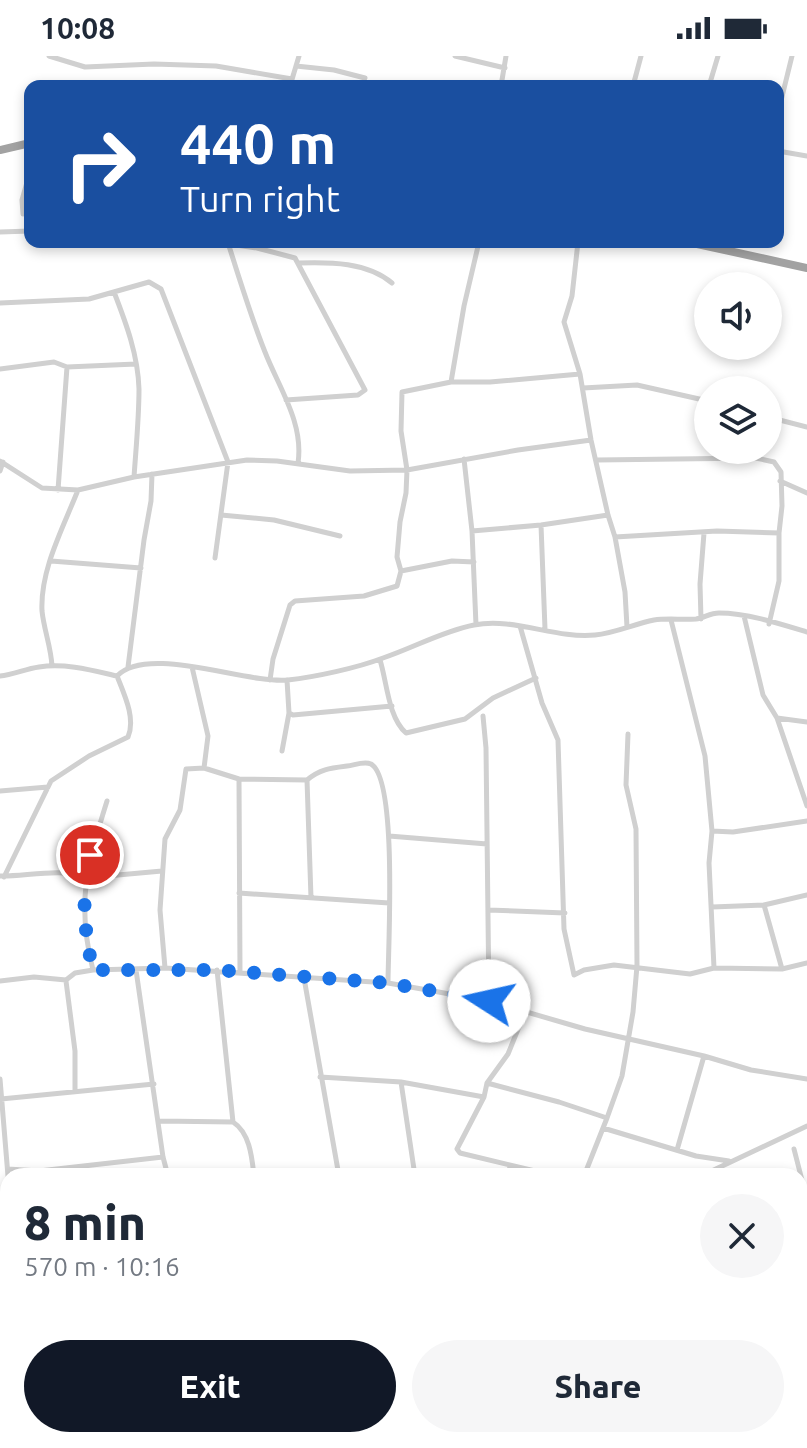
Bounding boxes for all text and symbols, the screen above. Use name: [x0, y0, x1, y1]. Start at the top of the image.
text: 10:08: [40, 11, 115, 45]
icon: right: [48, 112, 152, 216]
text: 440 m: [180, 112, 336, 175]
text: Turn right: [180, 178, 340, 219]
map controls: [694, 272, 782, 464]
button: sound: [694, 272, 782, 360]
button: layers: [694, 376, 782, 464]
pin: [56, 821, 124, 889]
icon: arrive: [68, 833, 112, 877]
position arrow: [447, 959, 531, 1043]
button: close: [700, 1194, 784, 1278]
text: 8 min: [24, 1195, 146, 1249]
text: 570 m · 10:16: [24, 1252, 180, 1281]
button: Exit: [24, 1340, 396, 1432]
button: Share: [412, 1340, 784, 1432]

